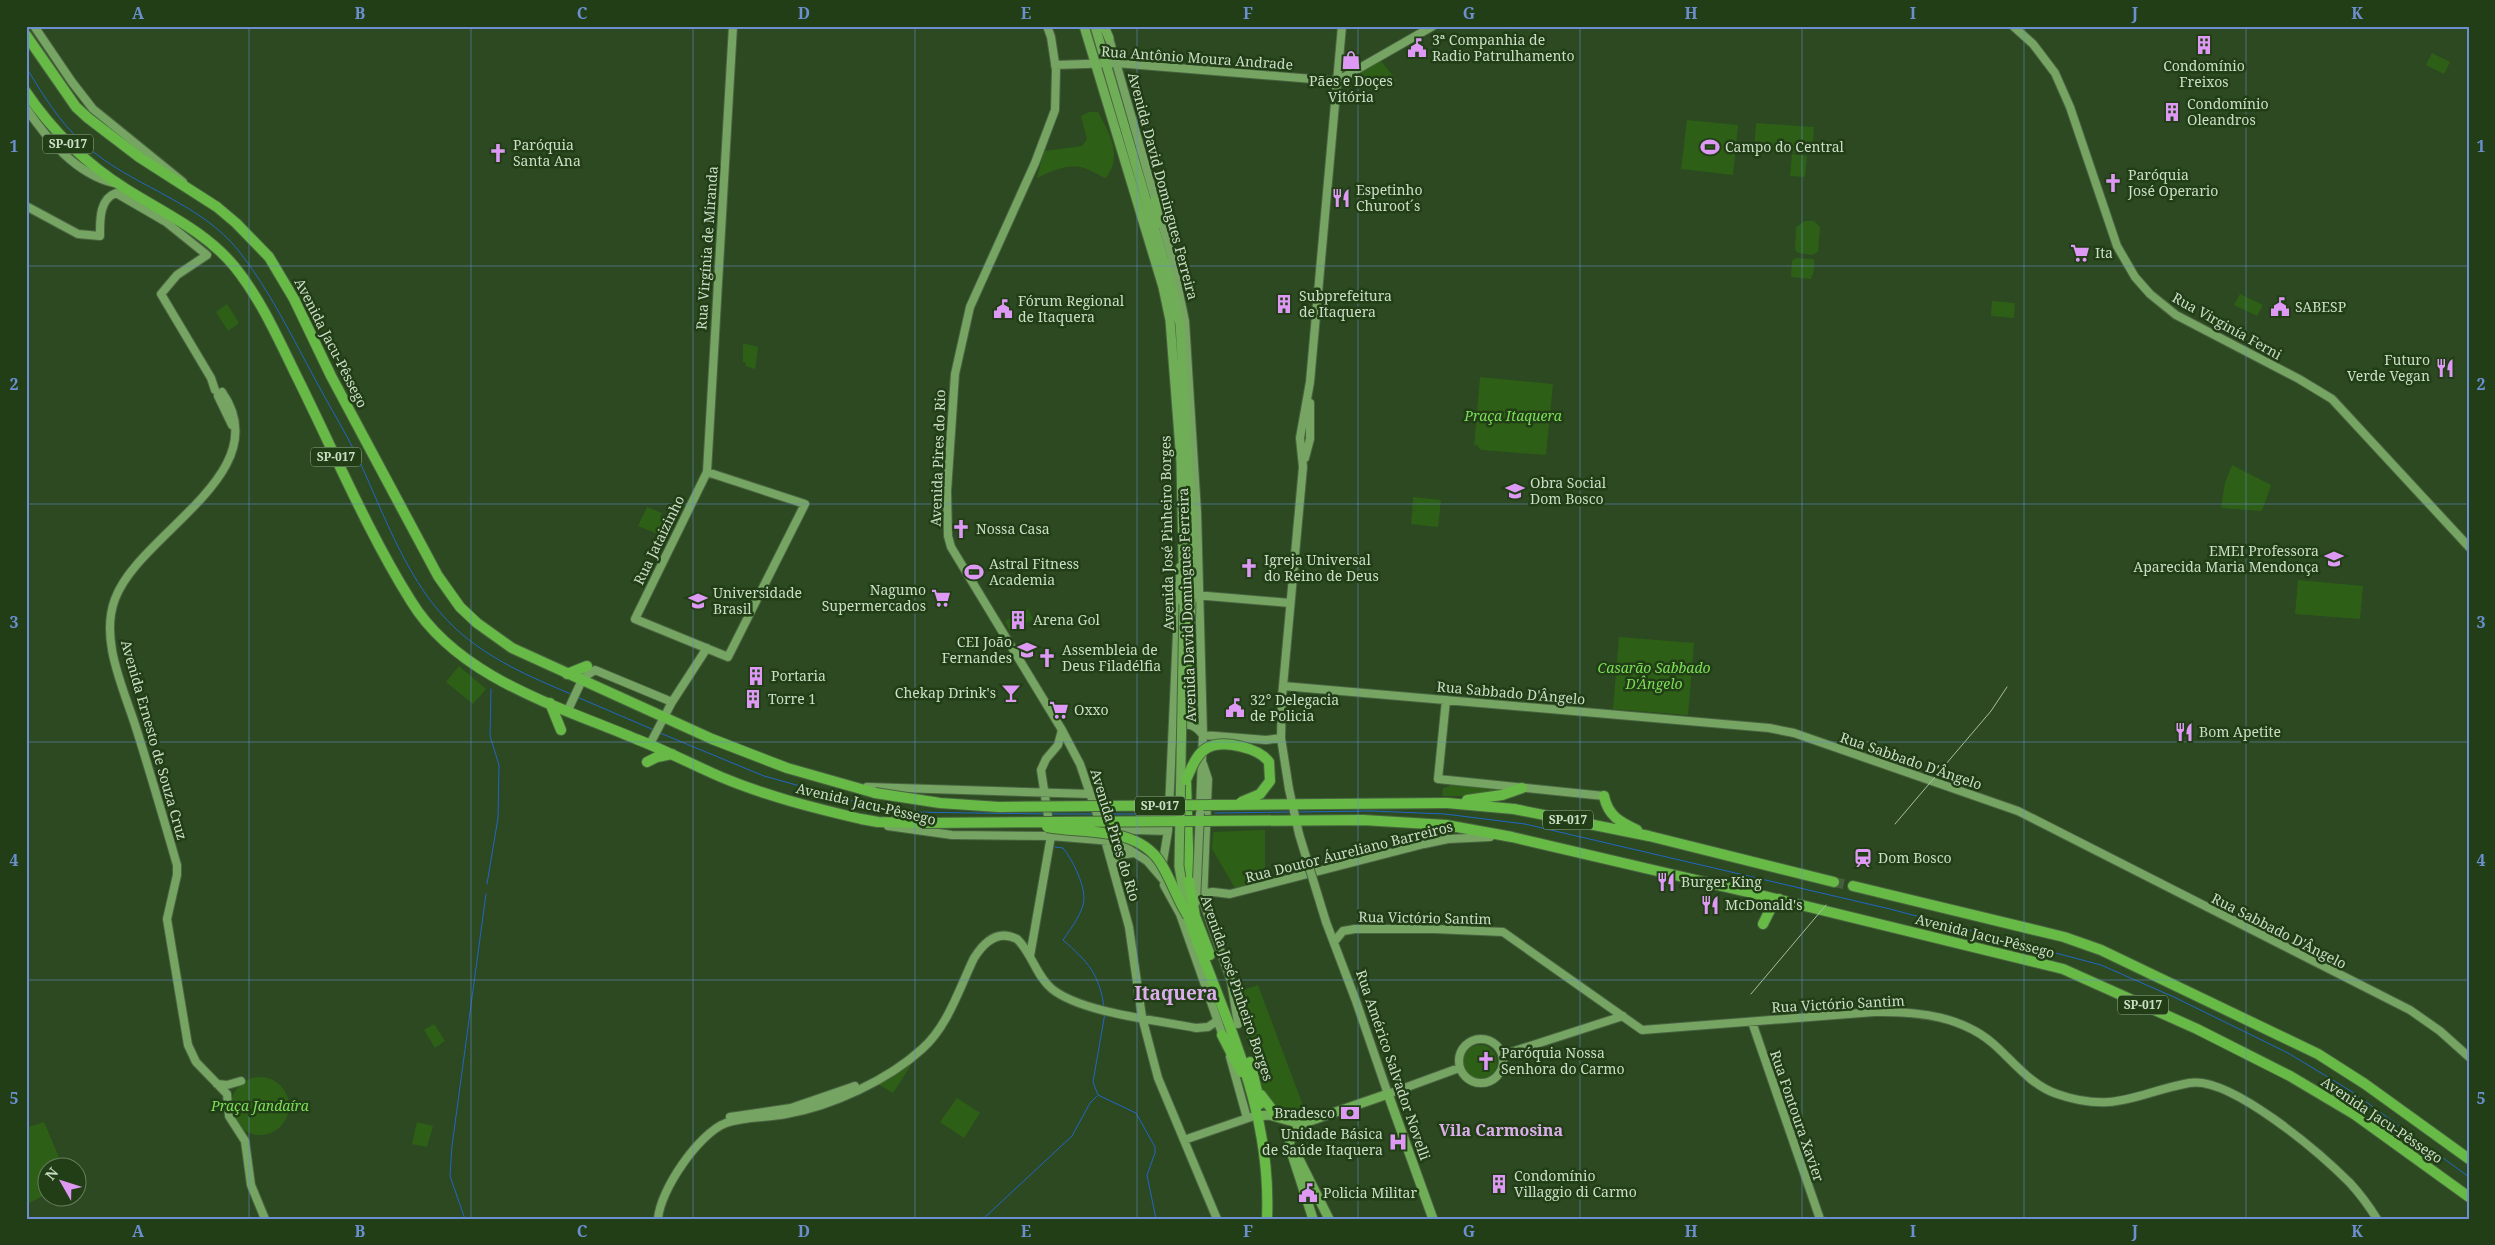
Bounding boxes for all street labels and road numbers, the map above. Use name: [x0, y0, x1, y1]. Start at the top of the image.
street label: Rua Antônio Moura Andrade: [1100, 41, 1294, 74]
street label: Avenida David Domingues Ferreira: [1124, 70, 1203, 302]
road number: SP-017: [43, 134, 93, 154]
street label: Rua Virgínia de Miranda: [691, 165, 722, 331]
street label: Avenida Jacu-Pêssego: [291, 275, 372, 411]
street label: Rua Virginía Ferni: [2169, 288, 2286, 364]
street label: Avenida Pires do Rio: [926, 389, 949, 527]
street label: Avenida José Pinheiro Borges: [1155, 435, 1178, 631]
road number: SP-017: [311, 448, 361, 467]
street label: Avenida David Domingues Ferreira: [1173, 487, 1200, 723]
street label: Rua Jataizinho: [629, 492, 688, 588]
street label: Avenida Ernesto de Souza Cruz: [117, 638, 192, 842]
street label: Rua Sabbado D'Ângelo: [1436, 677, 1586, 708]
street label: Rua Sabbado D'Ângelo: [1838, 727, 1985, 794]
street label: Avenida Pires do Rio: [1086, 766, 1145, 903]
street label: Avenida Jacu-Pêssego: [794, 778, 938, 829]
road number: SP-017: [1135, 796, 1185, 816]
road number: SP-017: [1543, 810, 1593, 830]
street label: Rua Doutor Áureliano Barreiros: [1243, 817, 1455, 887]
street label: Rua Sabbado D'Ângelo: [2209, 888, 2350, 973]
street label: Avenida José Pinheiro Borges: [1197, 893, 1278, 1083]
street label: Rua Victório Santim: [1358, 907, 1492, 928]
street label: Avenida Jacu-Pêssego: [1913, 909, 2057, 962]
street label: Rua Américo Salvador Novelli: [1352, 967, 1435, 1163]
street label: Rua Victório Santim: [1771, 991, 1905, 1016]
road number: SP-017: [2118, 996, 2168, 1014]
street label: Rua Fontoura Xavier: [1766, 1048, 1829, 1185]
street label: Avenida Jacu-Pêssego: [2318, 1072, 2447, 1167]

